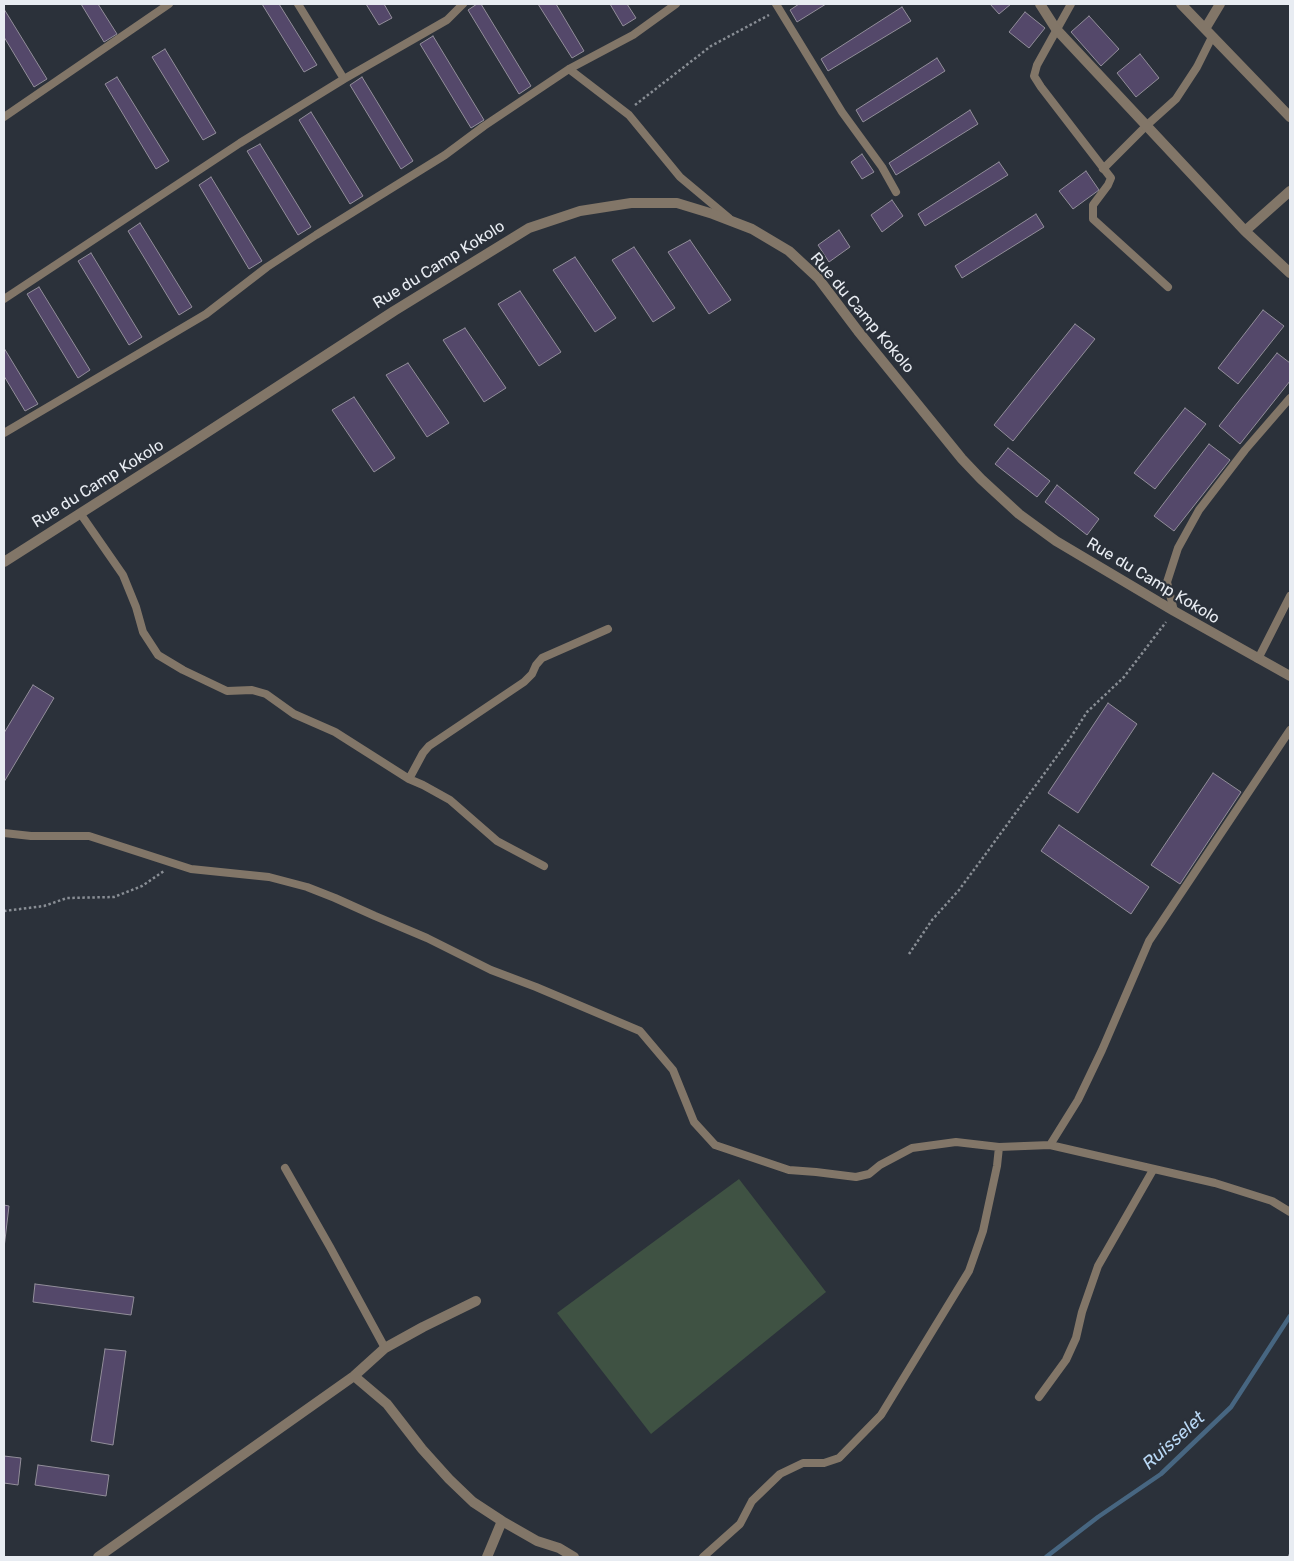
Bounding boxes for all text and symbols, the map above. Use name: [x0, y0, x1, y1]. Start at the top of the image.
street label: Rue du Camp Kokolo: [370, 217, 508, 313]
street label: Rue du Camp Kokolo: [806, 249, 918, 377]
street label: Rue du Camp Kokolo: [29, 436, 167, 532]
street label: Rue du Camp Kokolo: [1083, 534, 1223, 628]
water label: Ruisselet: [1138, 1407, 1210, 1475]

